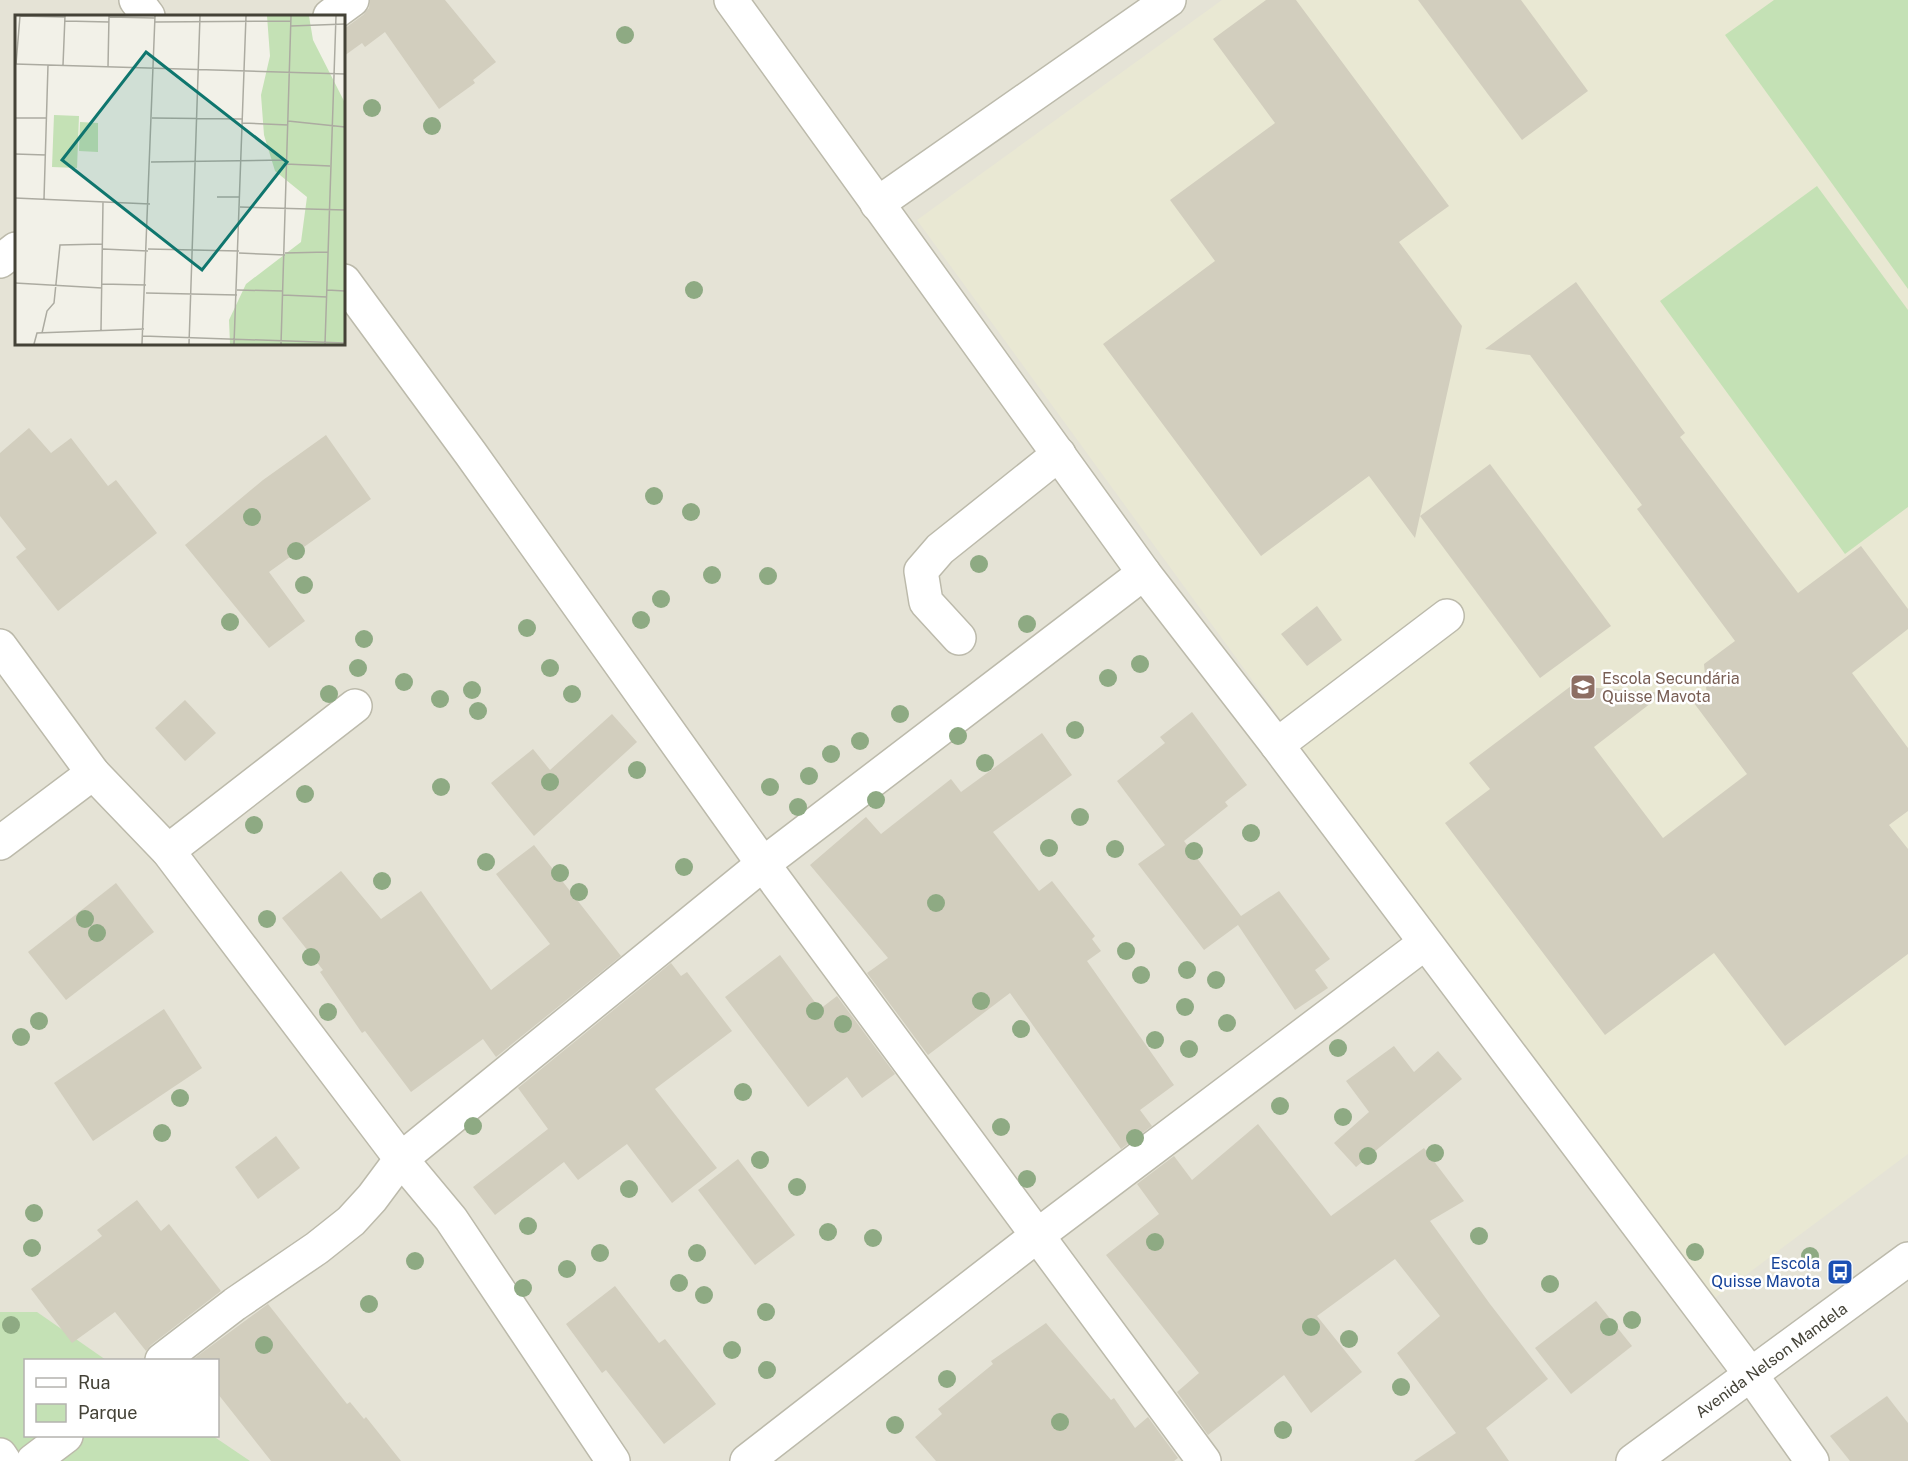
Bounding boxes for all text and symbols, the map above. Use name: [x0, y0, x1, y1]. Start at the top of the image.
inset map: [15, 15, 345, 345]
place label: Escola Secundária Quisse Mavota: [1602, 669, 1740, 706]
school or university icon: Escola Secundária Quisse Mavota: [1568, 672, 1598, 702]
place label: Escola Quisse Mavota: [1711, 1254, 1820, 1291]
bus stop icon: Escola Quisse Mavota: [1825, 1257, 1855, 1287]
street label: Avenida Nelson Mandela: [1692, 1299, 1851, 1422]
legend: [24, 1359, 219, 1437]
text: Rua: [78, 1372, 110, 1393]
text: Parque: [78, 1402, 138, 1423]

